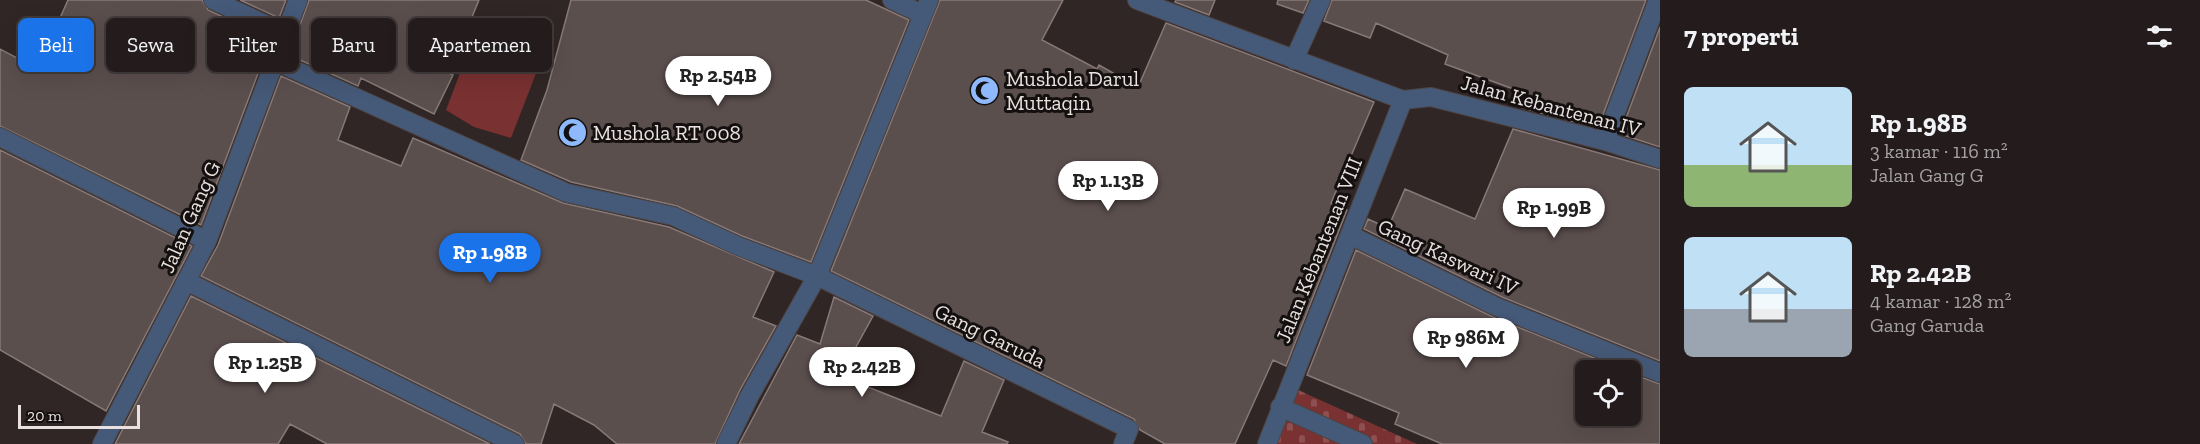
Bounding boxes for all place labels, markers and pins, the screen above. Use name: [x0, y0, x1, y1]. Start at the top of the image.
pin: Rp 2.54B: [656, 56, 780, 107]
place label: Mushola Darul Muttaqin: [1006, 66, 1140, 115]
mosque icon: Mushola Darul Muttaqin: [969, 75, 1001, 107]
mosque icon: Mushola RT 008: [556, 117, 588, 149]
place label: Mushola RT 008: [593, 120, 741, 145]
pin: Rp 1.13B: [1046, 161, 1170, 212]
pin: Rp 1.99B: [1492, 188, 1616, 239]
pin: Rp 1.98B: [428, 233, 552, 284]
pin: Rp 986M: [1411, 318, 1521, 369]
pin: Rp 1.25B: [203, 343, 327, 394]
pin: Rp 2.42B: [800, 347, 924, 398]

